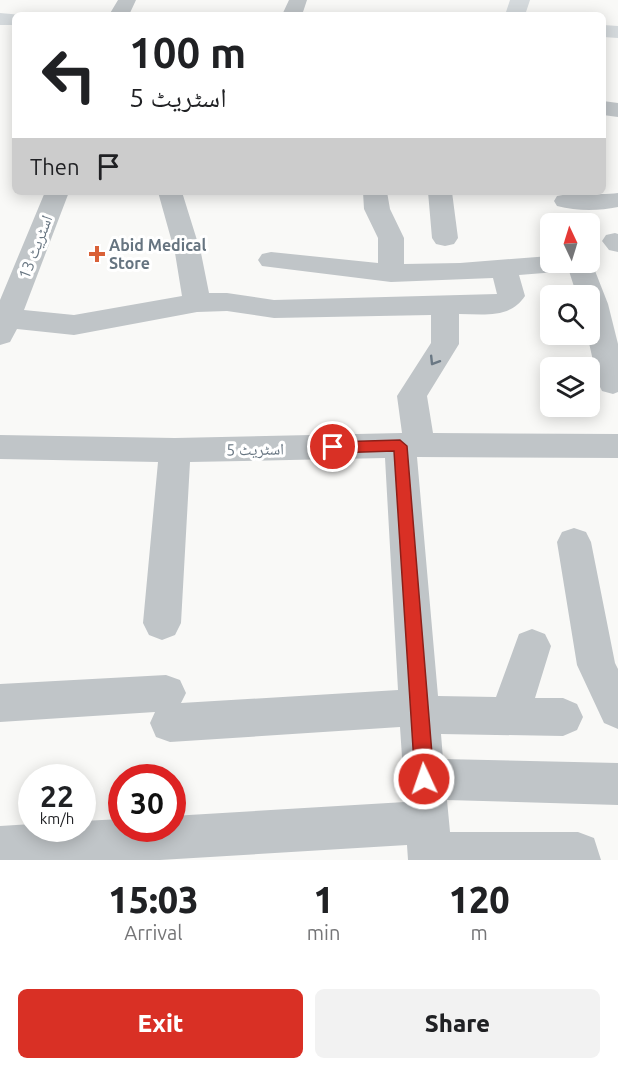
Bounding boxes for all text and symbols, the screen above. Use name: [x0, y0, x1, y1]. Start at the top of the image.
text: 100 m: [129, 29, 246, 76]
icon: left: [30, 36, 108, 114]
text: اسٹریٹ 5: [129, 82, 227, 112]
icon: arrive: [92, 150, 125, 183]
text: Then: [30, 154, 80, 179]
street label: اسٹریٹ 13: [15, 213, 56, 282]
north arrow: [540, 213, 600, 273]
map controls: [540, 213, 600, 417]
place label: Abid Medical Store: [109, 236, 206, 272]
marker: Abid Medical Store: [90, 247, 104, 261]
button: search: [540, 285, 600, 345]
one-way arrow: [430, 355, 441, 366]
button: layers: [540, 357, 600, 417]
pin: [307, 421, 358, 472]
icon: arrive: [316, 430, 349, 463]
street label: اسٹریٹ 5: [226, 439, 284, 460]
position arrow: [392, 747, 456, 811]
speed limit sign: 30: [108, 764, 186, 842]
text: 22: [40, 779, 74, 813]
text: km/h: [40, 810, 74, 827]
text: 15:03: [108, 879, 198, 920]
text: 1: [313, 879, 334, 920]
text: 120: [449, 879, 510, 920]
text: Arrival: [124, 921, 183, 944]
text: min: [307, 921, 340, 944]
text: m: [471, 921, 488, 944]
button: Exit: [18, 989, 303, 1058]
button: Share: [315, 989, 600, 1058]

